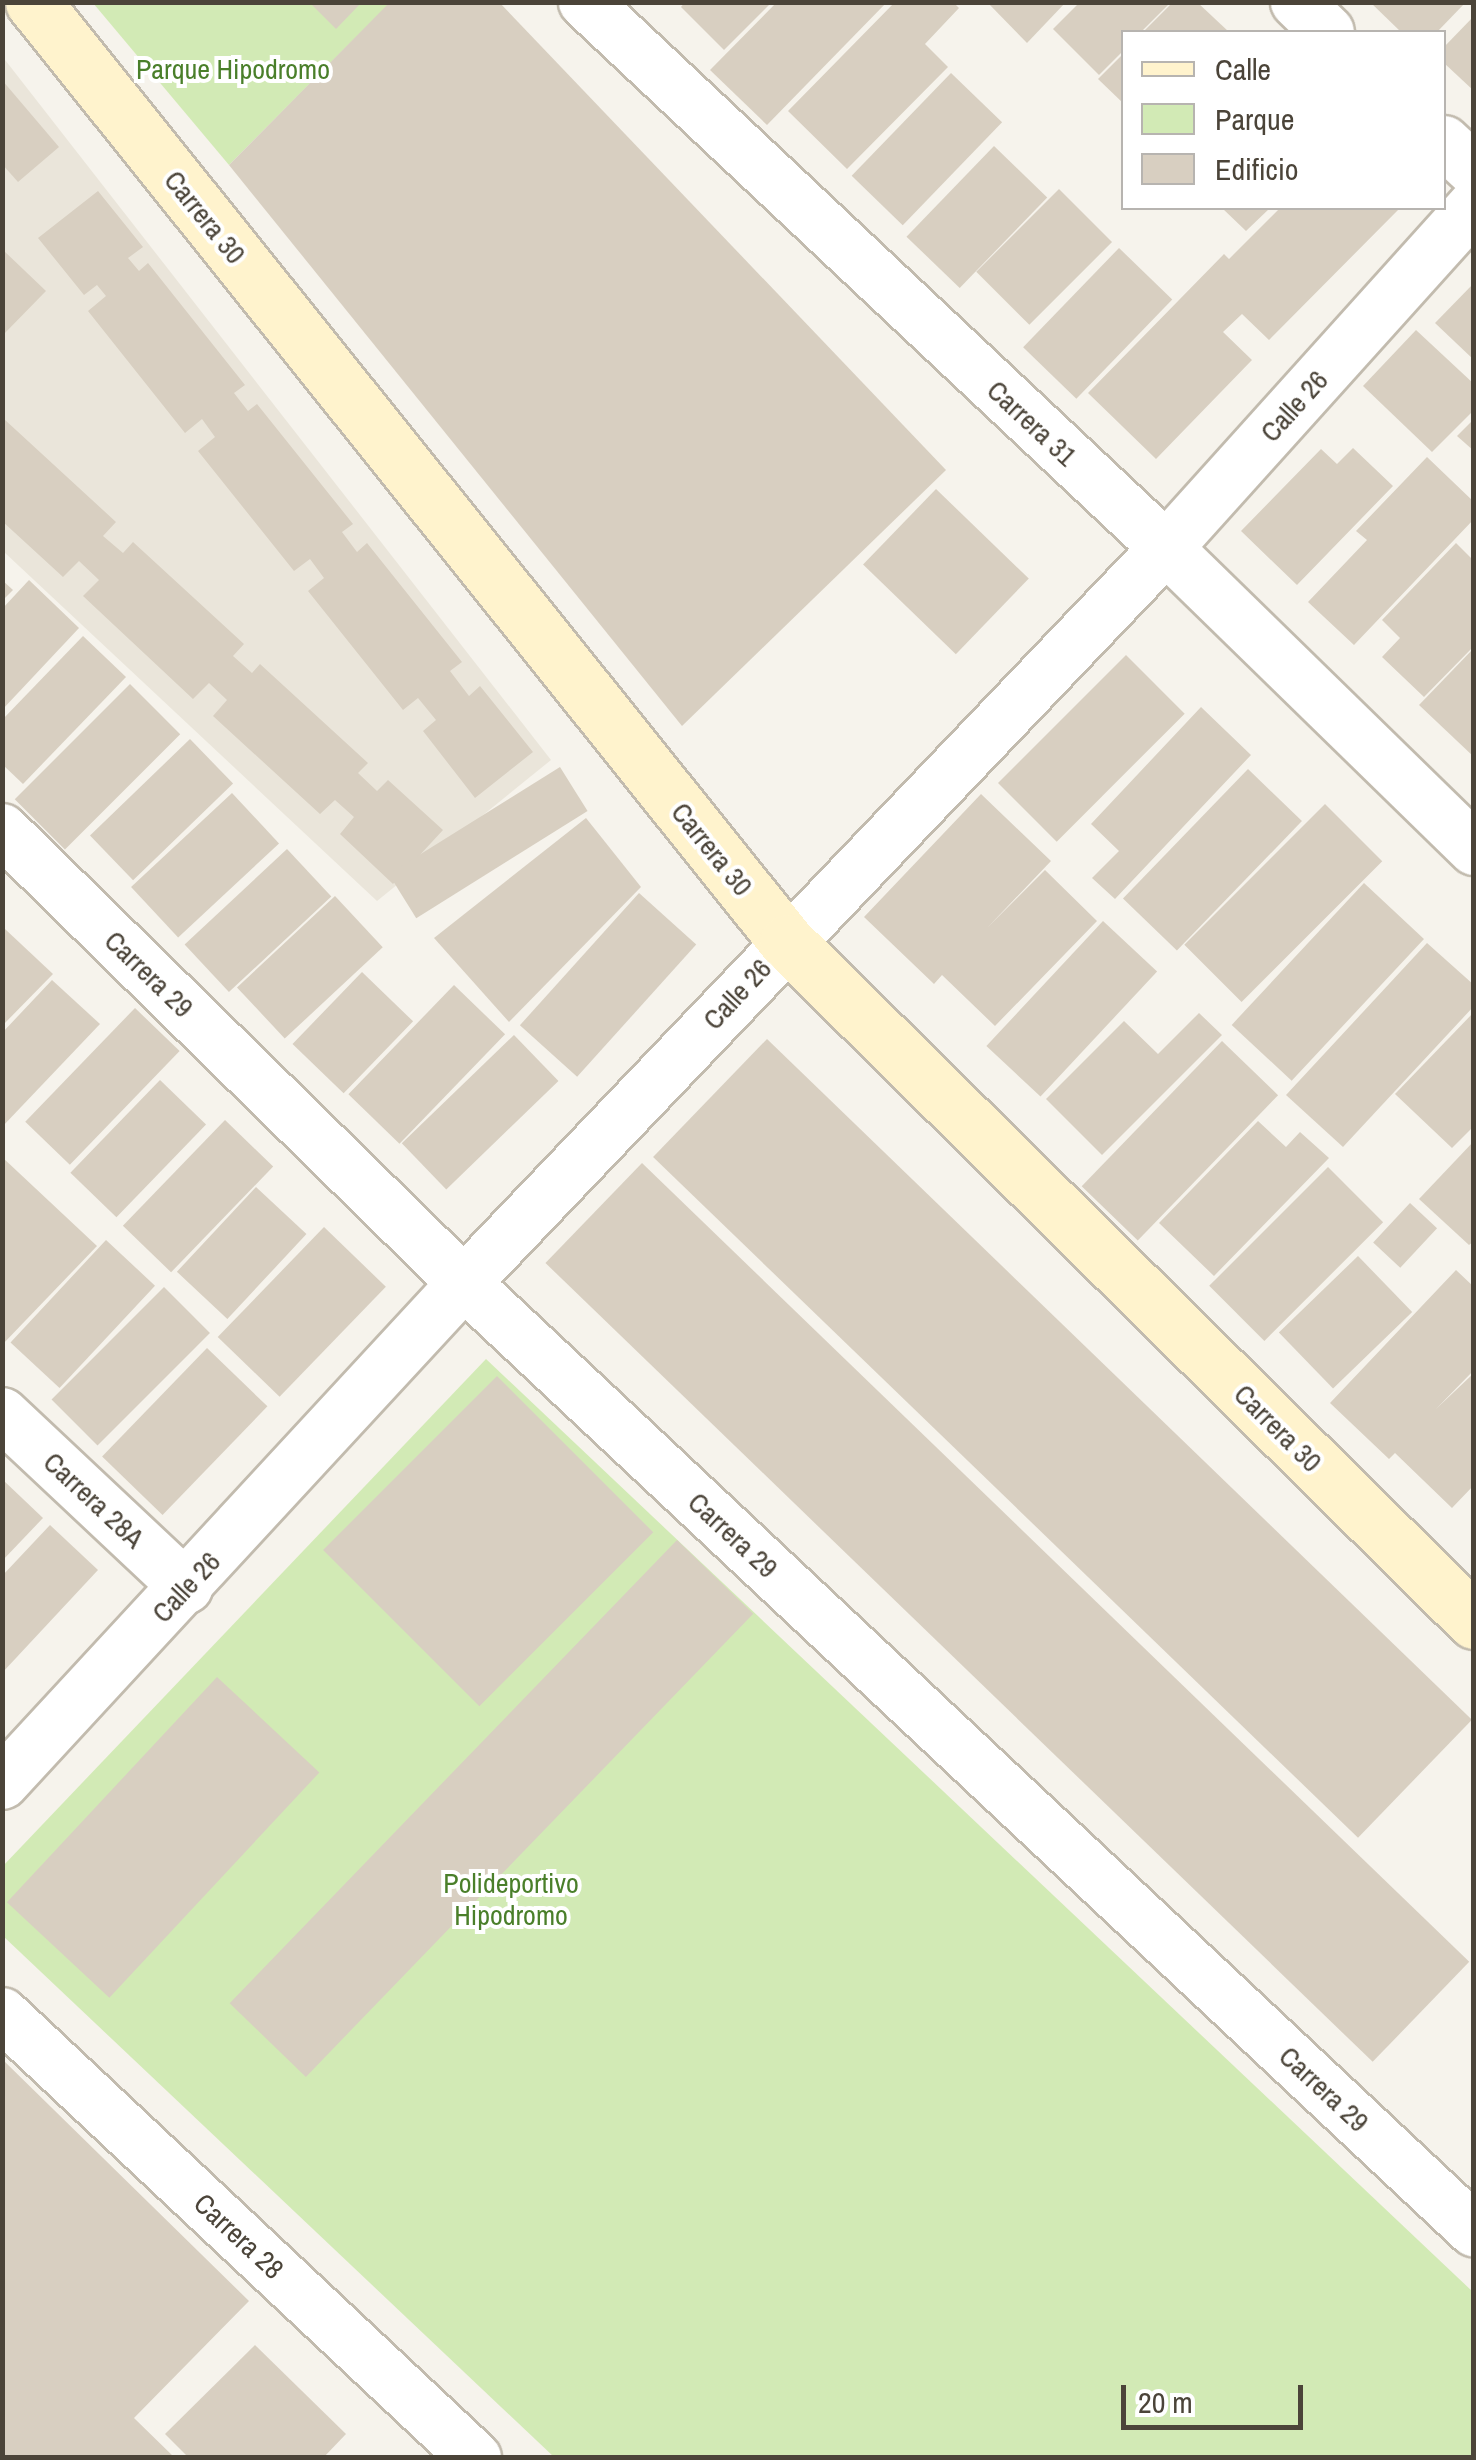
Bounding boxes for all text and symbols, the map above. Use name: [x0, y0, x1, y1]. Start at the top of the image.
legend: [1121, 30, 1446, 210]
text: Calle: [1215, 49, 1271, 89]
park label: Parque Hipodromo: [136, 52, 330, 86]
text: Parque: [1215, 99, 1294, 139]
text: Edificio: [1215, 149, 1298, 189]
street label: Carrera 30: [157, 164, 253, 270]
street label: Calle 26: [1253, 363, 1335, 449]
street label: Carrera 31: [980, 373, 1084, 473]
street label: Carrera 30: [664, 796, 760, 902]
street label: Carrera 29: [98, 924, 200, 1024]
street label: Calle 26: [696, 952, 778, 1036]
street label: Carrera 30: [1227, 1377, 1329, 1479]
street label: Carrera 28A: [37, 1445, 151, 1555]
street label: Carrera 29: [681, 1485, 785, 1585]
street label: Calle 26: [145, 1545, 227, 1629]
park label: Polideportivo Hipodromo: [443, 1866, 579, 1932]
street label: Carrera 29: [1272, 2039, 1376, 2139]
street label: Carrera 28: [187, 2186, 291, 2286]
scale bar: [1126, 2365, 1308, 2427]
text: 20 m: [1138, 2382, 1193, 2422]

